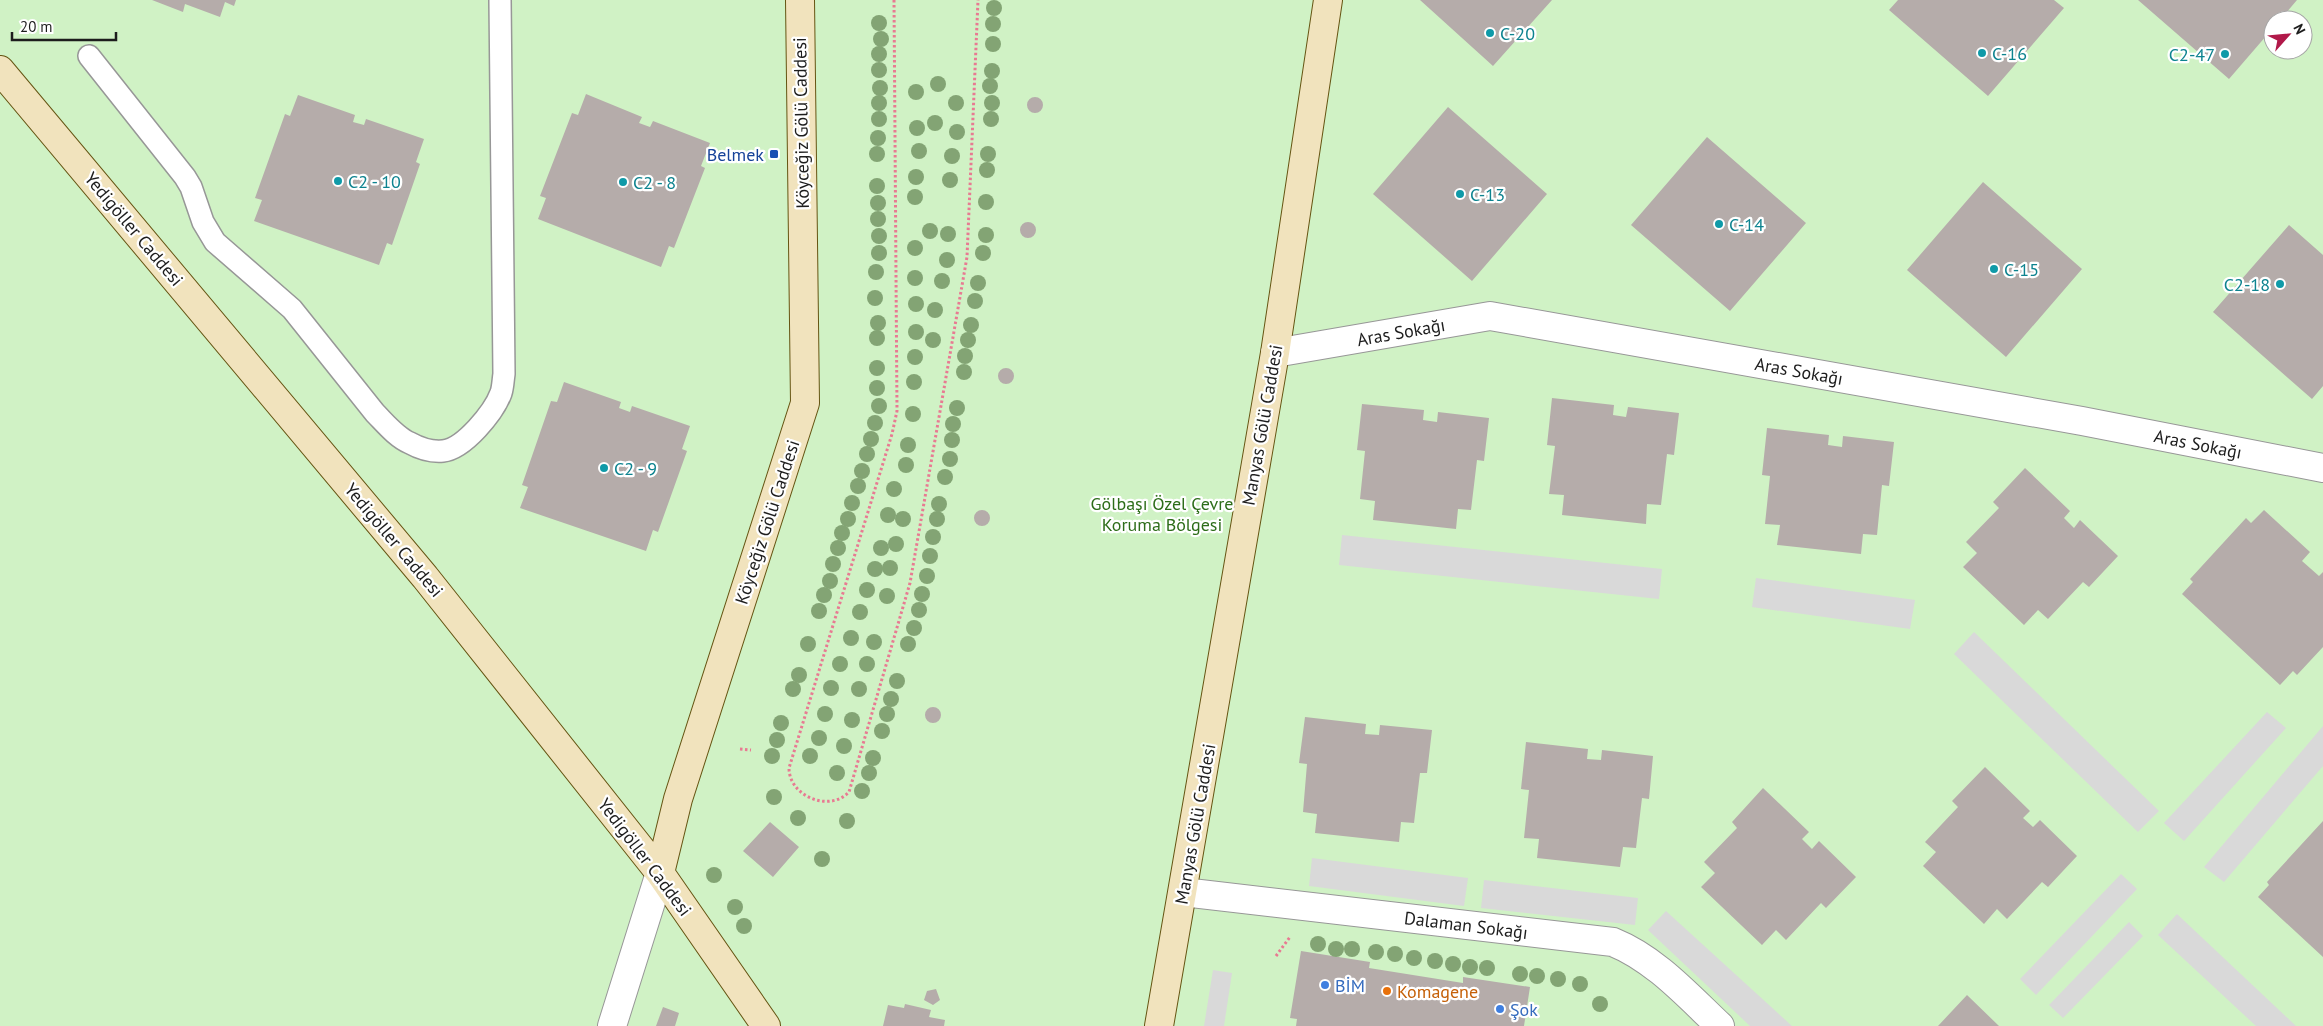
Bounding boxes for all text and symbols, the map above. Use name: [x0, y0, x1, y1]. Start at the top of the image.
scale bar: [12, 10, 116, 42]
north arrow: [2263, 10, 2313, 60]
text: 20 m: [20, 17, 53, 36]
text: N: [2289, 21, 2310, 37]
place label: C-20: [1500, 22, 1535, 45]
marker: C-20: [1484, 27, 1496, 39]
street label: Köyceğiz Gölü Caddesi: [788, 37, 814, 209]
place label: C-16: [1992, 42, 2027, 65]
place label: C2-47: [2169, 43, 2215, 66]
marker: C-16: [1976, 47, 1988, 59]
marker: C2-47: [2219, 48, 2231, 60]
place label: Belmek: [707, 143, 764, 166]
marker: Belmek: [768, 148, 780, 160]
street label: Yedigöller Caddesi: [80, 167, 188, 291]
place label: C2 - 10: [348, 170, 401, 193]
place label: C2 - 8: [633, 171, 676, 194]
marker: C2 - 10: [332, 175, 344, 187]
marker: C2 - 8: [617, 176, 629, 188]
place label: C-13: [1470, 183, 1505, 206]
marker: C-13: [1454, 188, 1466, 200]
place label: C-14: [1729, 213, 1764, 236]
marker: C-14: [1713, 218, 1725, 230]
place label: C-15: [2004, 258, 2039, 281]
marker: C-15: [1988, 263, 2000, 275]
place label: C2-18: [2224, 273, 2270, 296]
marker: C2-18: [2274, 278, 2286, 290]
street label: Aras Sokağı: [1355, 313, 1447, 351]
street label: Manyas Gölü Caddesi: [1237, 343, 1287, 507]
street label: Aras Sokağı: [1753, 352, 1845, 390]
street label: Aras Sokağı: [2152, 424, 2244, 464]
street label: Köyceğiz Gölü Caddesi: [730, 437, 804, 607]
place label: C2 - 9: [614, 457, 657, 480]
marker: C2 - 9: [598, 462, 610, 474]
street label: Yedigöller Caddesi: [340, 478, 448, 602]
park label: Gölbaşı Özel Çevre Koruma Bölgesi: [1091, 492, 1233, 536]
street label: Manyas Gölü Caddesi: [1170, 742, 1220, 906]
street label: Yedigöller Caddesi: [593, 793, 697, 921]
street label: Dalaman Sokağı: [1403, 906, 1529, 944]
place label: BİM: [1335, 974, 1365, 997]
marker: BİM: [1319, 979, 1331, 991]
place label: Komagene: [1397, 980, 1478, 1003]
marker: Komagene: [1381, 985, 1393, 997]
place label: Şok: [1510, 998, 1538, 1021]
marker: Şok: [1494, 1003, 1506, 1015]

